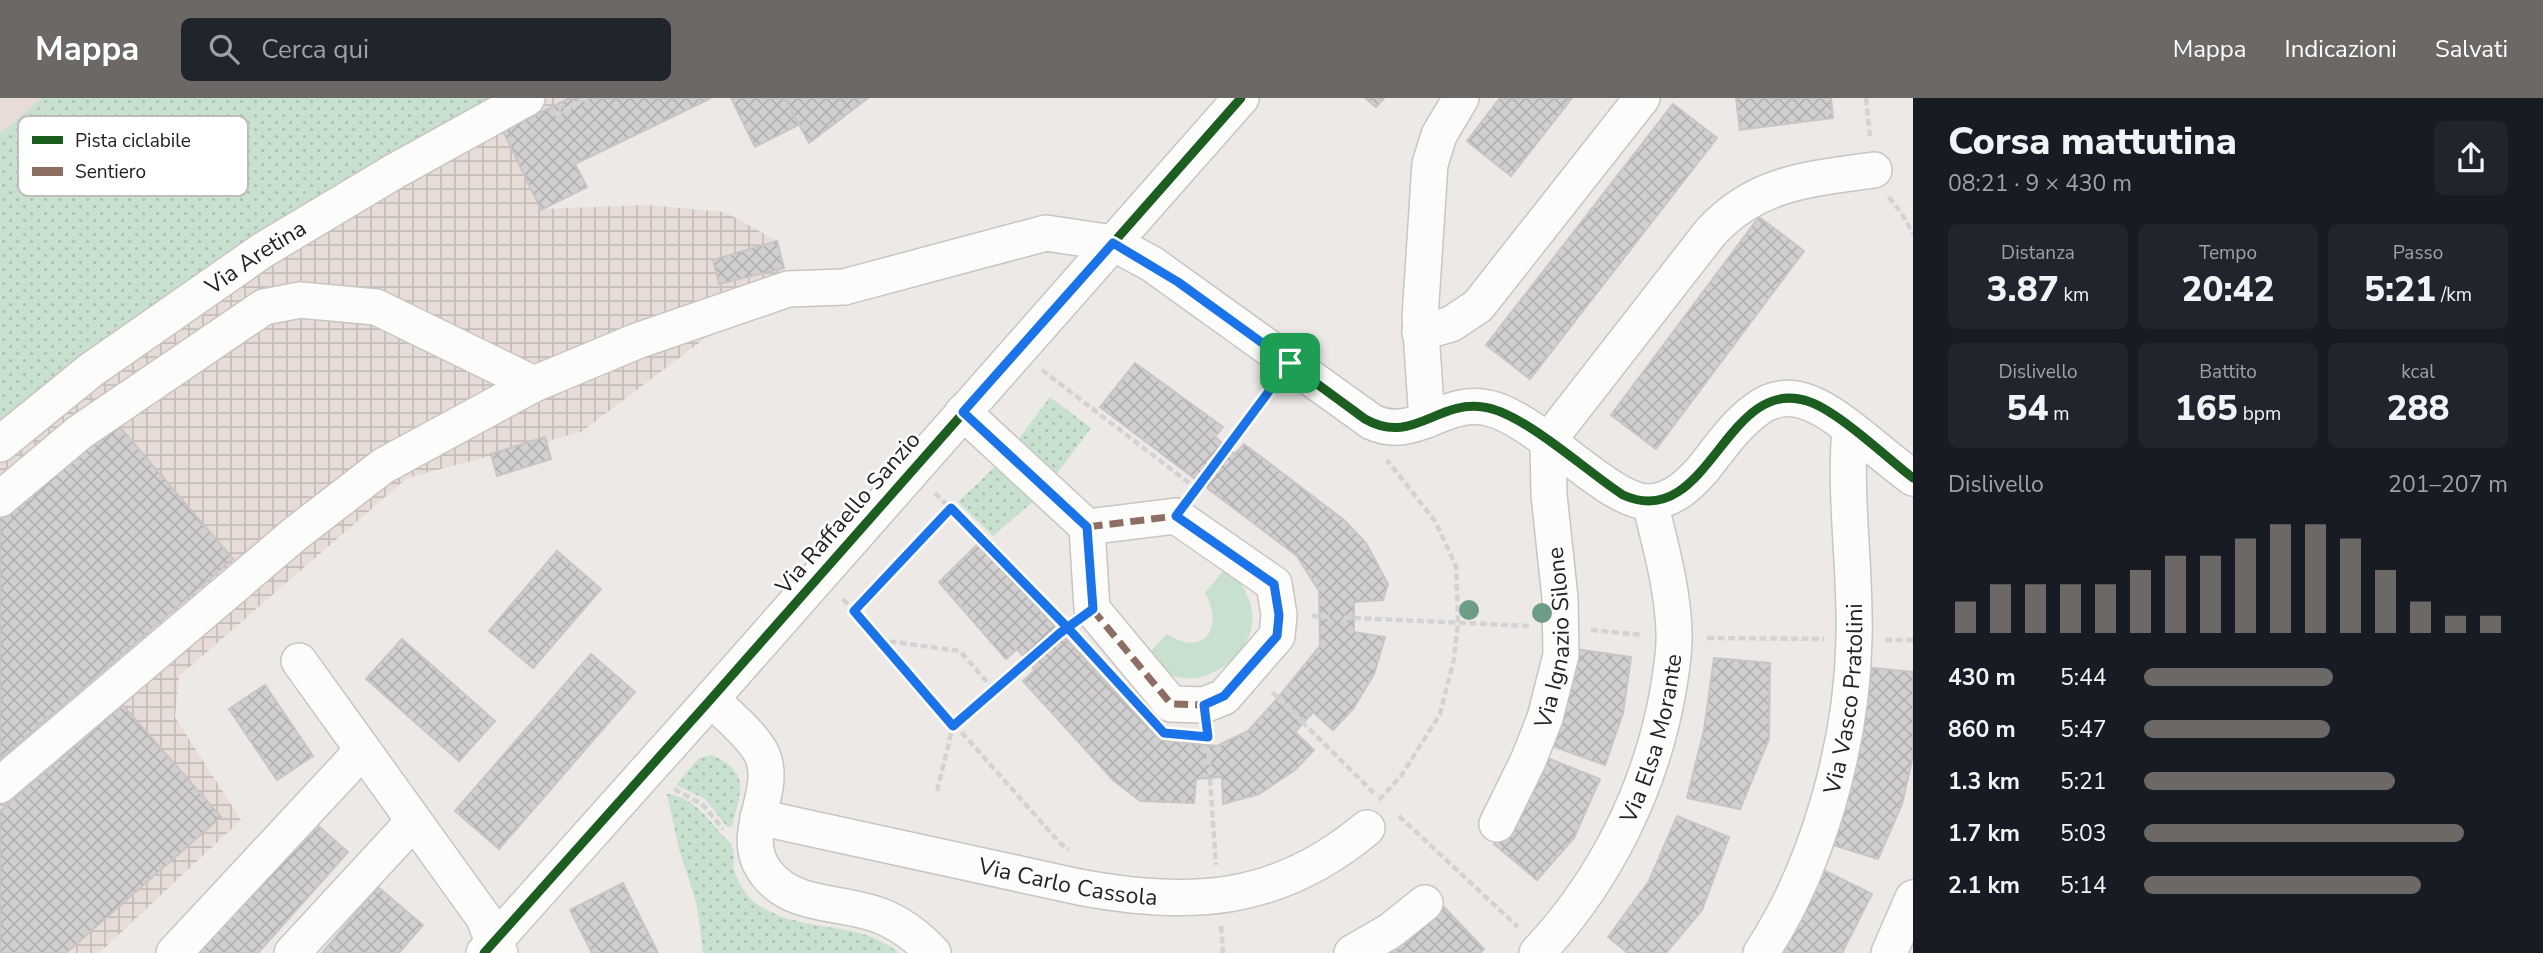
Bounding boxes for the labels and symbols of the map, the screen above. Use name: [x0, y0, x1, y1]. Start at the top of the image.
legend: [18, 116, 248, 196]
text: Pista ciclabile: [75, 128, 191, 154]
text: Sentiero: [75, 159, 146, 185]
street label: Via Aretina: [198, 212, 312, 302]
pin: [1260, 333, 1320, 393]
street label: Via Raffaello Sanzio: [768, 425, 927, 602]
street label: Via Ignazio Silone: [1527, 546, 1577, 734]
street label: Via Vasco Pratolini: [1816, 603, 1870, 798]
street label: Via Elsa Morante: [1612, 652, 1689, 829]
street label: Via Carlo Cassola: [975, 850, 1159, 913]

